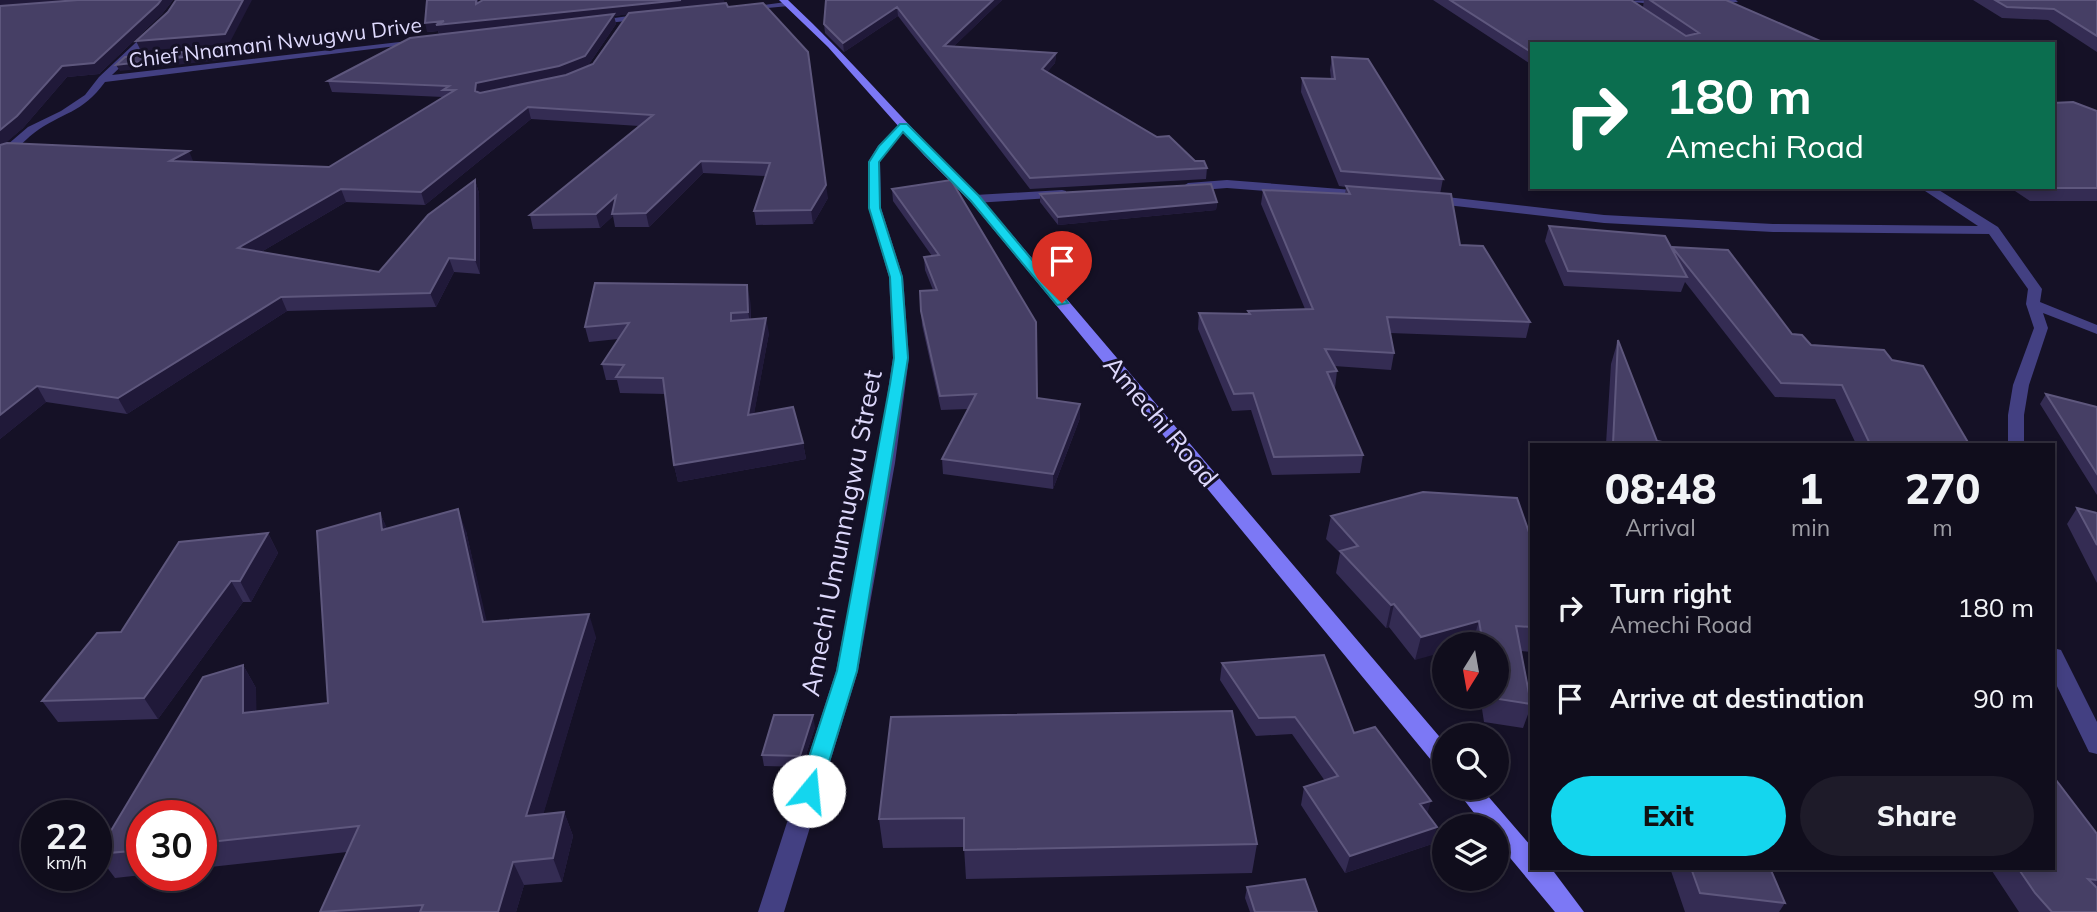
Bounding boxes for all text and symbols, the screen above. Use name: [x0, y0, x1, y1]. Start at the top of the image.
street label: Chief Nnamani Nwugwu Drive: [127, 11, 423, 73]
text: 180 m: [1666, 65, 1812, 126]
icon: right: [1551, 70, 1642, 161]
text: Amechi Road: [1666, 126, 1864, 166]
pin: [1032, 231, 1092, 303]
icon: arrive: [1043, 242, 1081, 280]
street label: Amechi Road: [1097, 349, 1225, 493]
street label: Amechi Umunnugwu Street: [793, 367, 889, 699]
text: 08:48: [1605, 462, 1716, 515]
text: 1: [1798, 462, 1823, 515]
text: 270: [1905, 462, 1980, 515]
text: Arrival: [1625, 513, 1696, 542]
text: min: [1791, 513, 1830, 542]
text: m: [1932, 513, 1953, 542]
text: Turn right: [1610, 577, 1731, 610]
icon: right: [1551, 589, 1589, 627]
text: 180 m: [1958, 591, 2034, 624]
text: Amechi Road: [1610, 610, 1752, 639]
north arrow: [1432, 632, 1508, 709]
map controls: [1432, 632, 1509, 891]
icon: arrive: [1551, 680, 1589, 718]
text: Arrive at destination: [1610, 682, 1865, 715]
text: 90 m: [1973, 682, 2034, 715]
button: search: [1432, 723, 1509, 800]
position arrow: [772, 754, 846, 828]
button: Exit: [1551, 776, 1786, 856]
button: Share: [1800, 776, 2034, 856]
speed limit sign: 30: [126, 800, 217, 891]
text: 22: [45, 814, 88, 858]
button: layers: [1432, 814, 1509, 891]
text: km/h: [46, 851, 87, 874]

